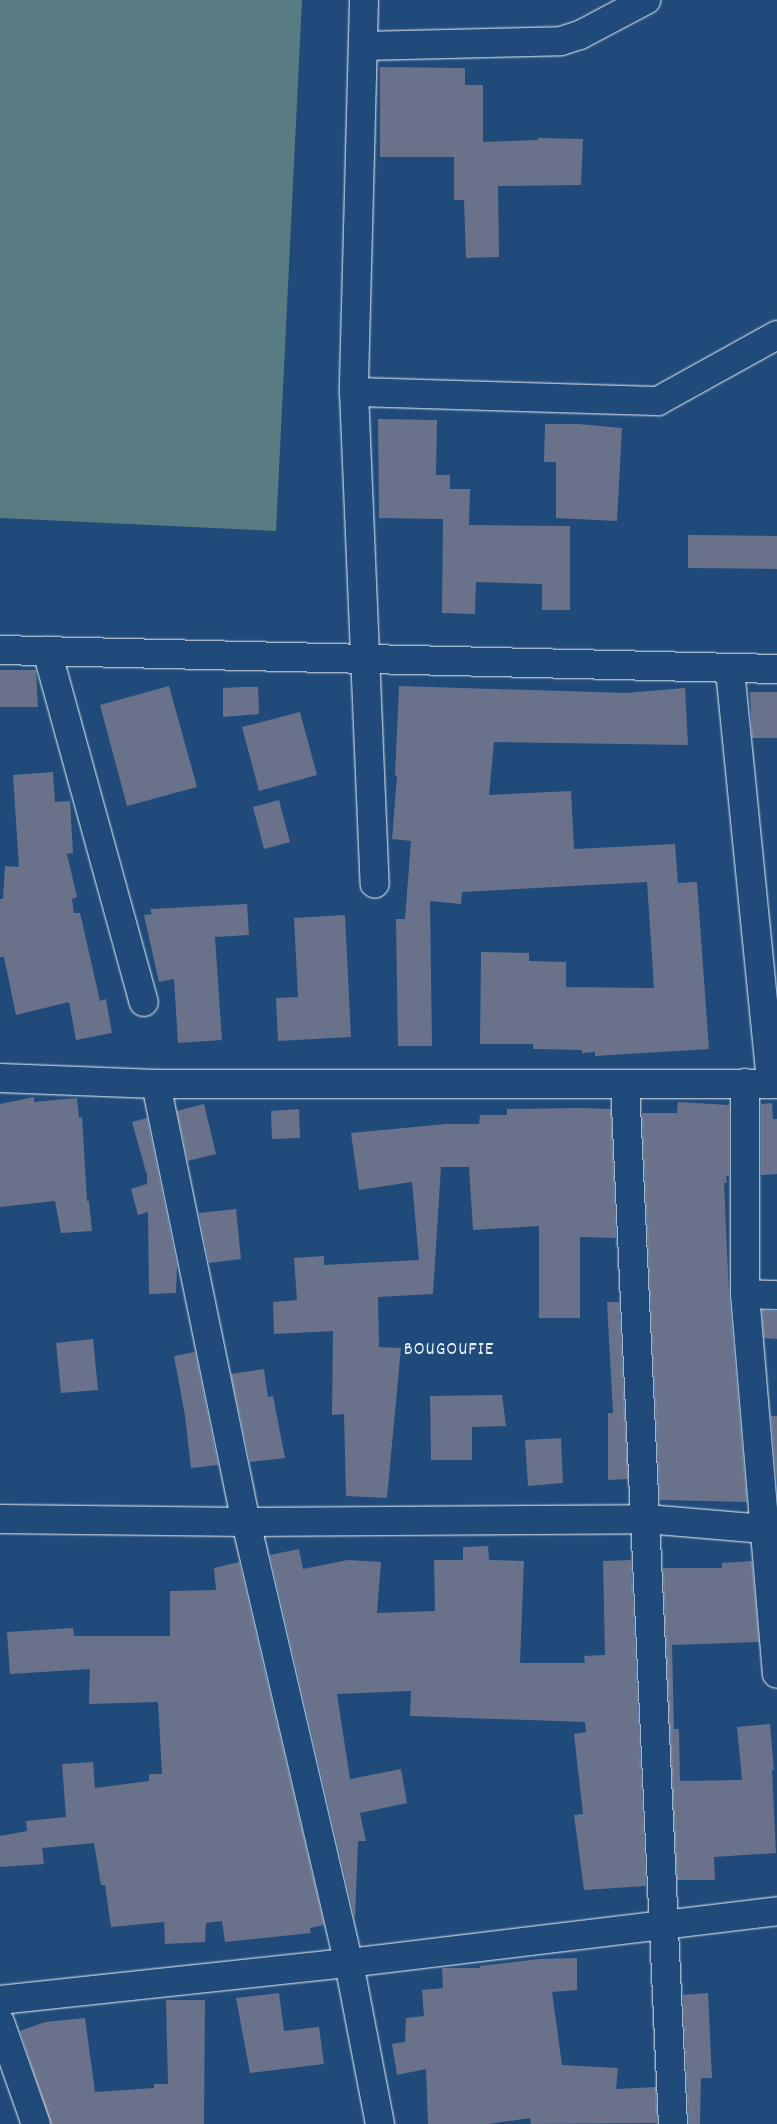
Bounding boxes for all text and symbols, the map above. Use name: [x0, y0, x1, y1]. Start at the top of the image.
district label: BOUGOUFIE: [403, 1340, 495, 1362]

